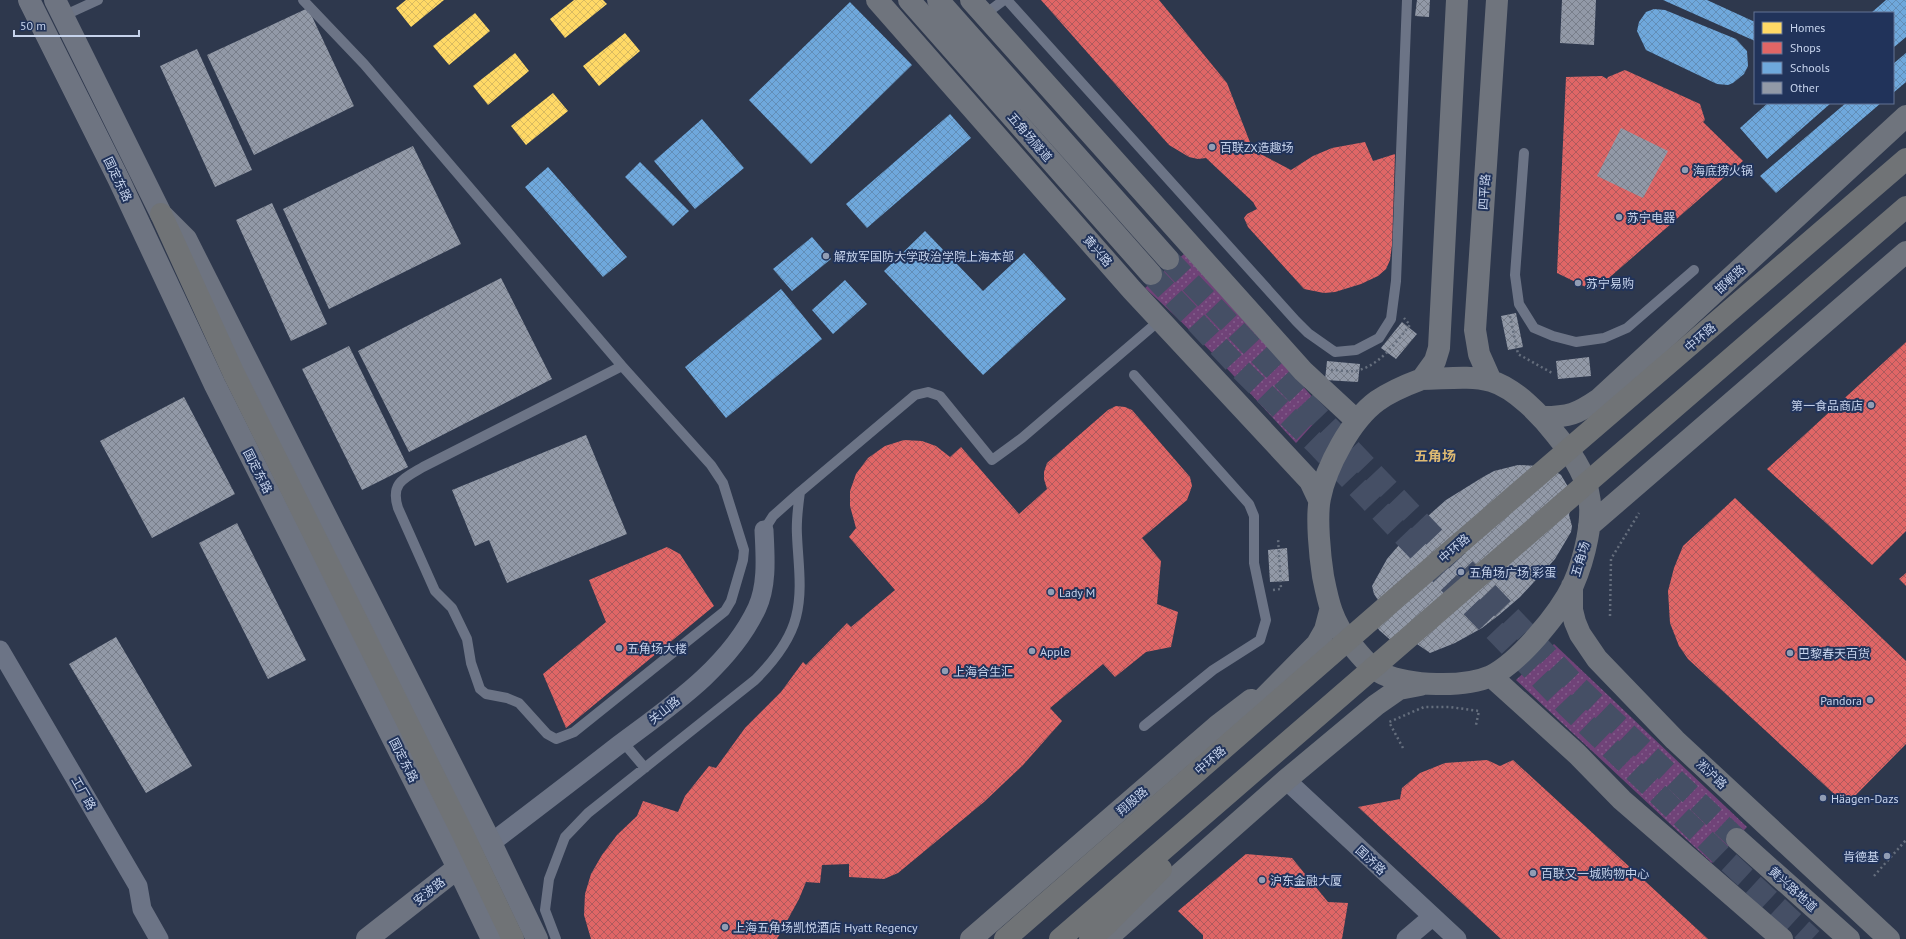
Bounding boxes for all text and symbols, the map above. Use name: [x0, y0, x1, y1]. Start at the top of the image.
scale bar: [14, 12, 139, 38]
legend: [1754, 12, 1894, 104]
text: 50 m: [20, 18, 46, 33]
text: Homes: [1790, 20, 1825, 35]
text: Shops: [1790, 40, 1821, 55]
text: Schools: [1790, 60, 1830, 75]
text: Other: [1790, 80, 1819, 95]
street label: 五角场隧道: [1005, 109, 1055, 165]
place label: 百联ZX造趣场: [1220, 140, 1294, 155]
marker: 百联ZX造趣场: [1207, 142, 1217, 152]
street label: 国定东路: [101, 154, 135, 204]
place label: 海底捞火锅: [1693, 163, 1753, 178]
marker: 海底捞火锅: [1680, 165, 1690, 175]
street label: 四平路: [1475, 174, 1493, 210]
place label: 苏宁电器: [1627, 210, 1675, 225]
marker: 苏宁电器: [1614, 212, 1624, 222]
street label: 黄兴路: [1081, 232, 1115, 270]
place label: 解放军国防大学政治学院上海本部: [834, 249, 1014, 264]
marker: 解放军国防大学政治学院上海本部: [821, 251, 831, 261]
street label: 邯郸路: [1712, 261, 1748, 297]
place label: 苏宁易购: [1586, 276, 1634, 291]
marker: 苏宁易购: [1573, 278, 1583, 288]
street label: 中环路: [1681, 320, 1719, 354]
place label: 第一食品商店: [1791, 398, 1863, 413]
marker: 第一食品商店: [1866, 400, 1876, 410]
street label: 国定东路: [240, 446, 276, 496]
district label: 五角场: [1414, 447, 1456, 465]
street label: 中环路: [1435, 531, 1473, 565]
street label: 五角场: [1568, 540, 1592, 578]
place label: 五角场广场 彩蛋: [1469, 565, 1556, 580]
marker: 五角场广场 彩蛋: [1456, 567, 1466, 577]
place label: Lady M: [1059, 585, 1095, 600]
marker: Lady M: [1046, 587, 1056, 597]
place label: 五角场大楼: [627, 641, 687, 656]
marker: 五角场大楼: [614, 643, 624, 653]
place label: Apple: [1040, 644, 1070, 659]
marker: Apple: [1027, 646, 1037, 656]
place label: 巴黎春天百货: [1798, 646, 1870, 661]
marker: 巴黎春天百货: [1785, 648, 1795, 658]
place label: 上海合生汇: [953, 664, 1013, 679]
marker: 上海合生汇: [940, 666, 950, 676]
street label: 关山路: [645, 693, 683, 727]
place label: Pandora: [1820, 693, 1862, 708]
marker: Pandora: [1865, 695, 1875, 705]
street label: 国定东路: [386, 735, 422, 785]
street label: 中环路: [1191, 743, 1229, 777]
street label: 淞沪路: [1694, 756, 1730, 792]
street label: 工厂路: [69, 774, 99, 812]
street label: 翔殷路: [1113, 784, 1151, 818]
place label: Häagen-Dazs: [1831, 791, 1899, 806]
marker: Häagen-Dazs: [1818, 793, 1828, 803]
street label: 国济路: [1353, 842, 1389, 878]
place label: 肯德基: [1843, 849, 1879, 864]
marker: 肯德基: [1882, 851, 1892, 861]
street label: 黄兴路地道: [1766, 863, 1820, 915]
place label: 百联又一城购物中心: [1541, 866, 1649, 881]
marker: 百联又一城购物中心: [1528, 868, 1538, 878]
place label: 沪东金融大厦: [1270, 873, 1342, 888]
street label: 安波路: [410, 874, 448, 908]
marker: 沪东金融大厦: [1257, 875, 1267, 885]
place label: 上海五角场凯悦酒店 Hyatt Regency: [733, 920, 918, 935]
marker: 上海五角场凯悦酒店 Hyatt Regency: [720, 922, 730, 932]

